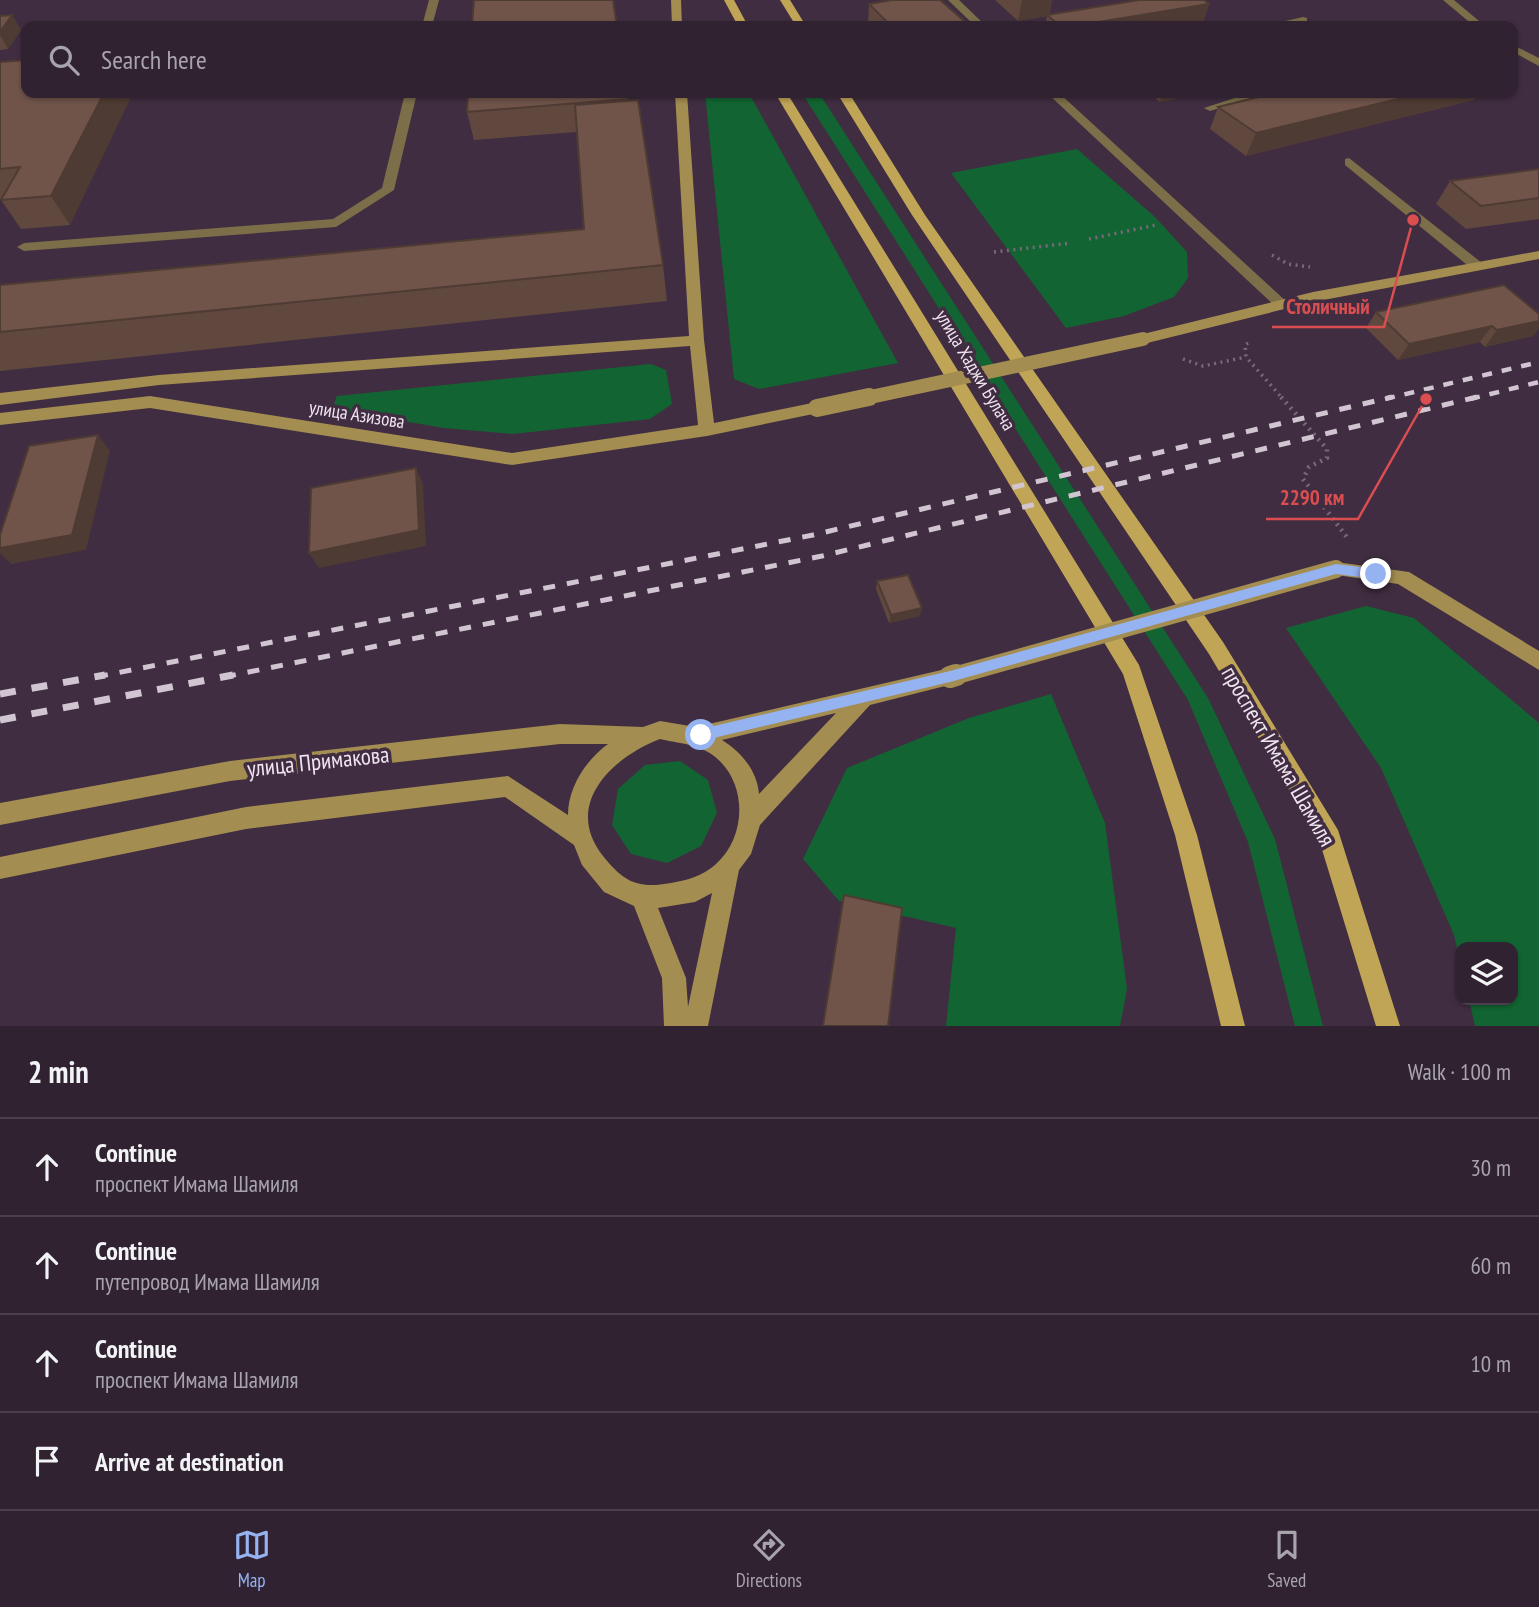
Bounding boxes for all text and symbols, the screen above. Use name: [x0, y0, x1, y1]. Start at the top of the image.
search box: [21, 21, 1518, 98]
icon: search: [45, 41, 83, 79]
text: Search here: [101, 43, 207, 76]
callout: Столичный: [1272, 285, 1384, 327]
text: Столичный: [1286, 293, 1370, 320]
street label: улица Хаджи Булача: [931, 305, 1021, 435]
street label: улица Азизова: [307, 395, 407, 433]
callout: 2290 км: [1266, 477, 1358, 519]
text: 2290 км: [1280, 484, 1344, 511]
route end: [1360, 558, 1391, 589]
street label: проспект Имама Шамиля: [1216, 661, 1342, 851]
route start: [685, 719, 716, 750]
street label: улица Примакова: [246, 739, 390, 783]
map controls: [1455, 942, 1518, 1005]
button: layers: [1455, 942, 1518, 1005]
text: 2 min: [28, 1052, 89, 1091]
text: Walk · 100 m: [1408, 1057, 1511, 1086]
text: Continue: [95, 1136, 177, 1169]
icon: ahead: [28, 1148, 66, 1186]
text: 30 m: [1470, 1153, 1511, 1182]
text: проспект Имама Шамиля: [95, 1169, 298, 1198]
text: Continue: [95, 1234, 177, 1267]
icon: ahead: [28, 1246, 66, 1284]
text: 60 m: [1470, 1251, 1511, 1280]
text: путепровод Имама Шамиля: [95, 1267, 320, 1296]
text: Continue: [95, 1332, 177, 1365]
icon: ahead: [28, 1344, 66, 1382]
text: 10 m: [1470, 1349, 1511, 1378]
text: проспект Имама Шамиля: [95, 1365, 298, 1394]
icon: arrive: [28, 1442, 66, 1480]
text: Arrive at destination: [95, 1445, 284, 1478]
tab: Map: [233, 1526, 271, 1592]
tab: Directions: [736, 1526, 802, 1592]
tab: Saved: [1267, 1526, 1306, 1592]

